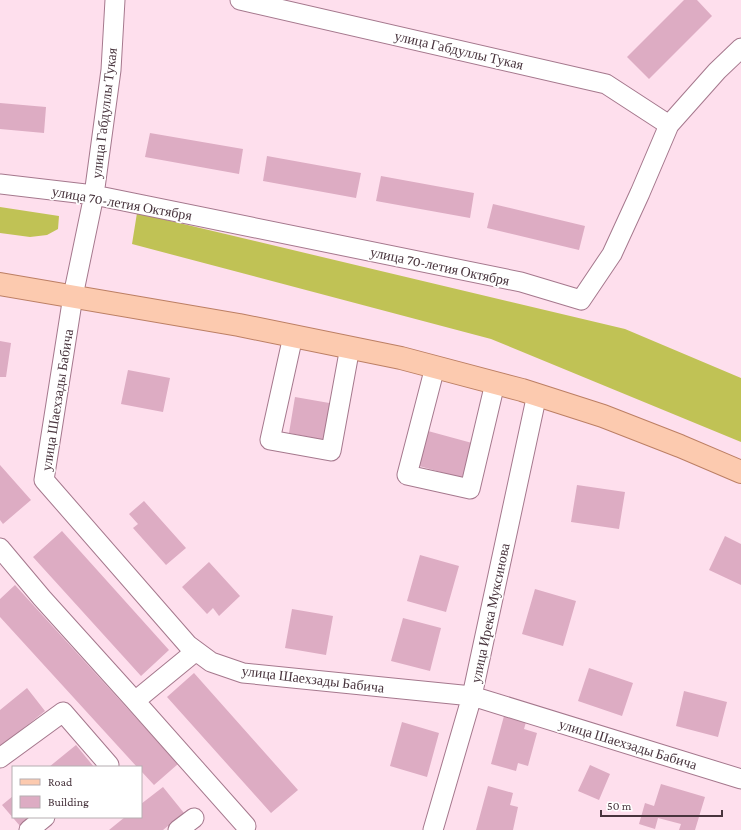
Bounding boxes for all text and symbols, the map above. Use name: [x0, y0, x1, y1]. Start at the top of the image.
street label: улица Габдуллы Тукая: [393, 27, 525, 73]
street label: улица Габдуллы Тукая: [88, 46, 120, 179]
street label: улица 70-летия Октября: [51, 183, 194, 223]
street label: улица 70-летия Октября: [369, 243, 512, 289]
street label: улица Шаехзады Бабича: [38, 327, 76, 472]
street label: улица Ирека Муксинова: [467, 541, 513, 684]
street label: улица Шаехзады Бабича: [241, 662, 386, 696]
street label: улица Шаехзады Бабича: [557, 715, 700, 773]
legend: [12, 766, 142, 818]
text: Road: [48, 775, 73, 789]
scale bar: [601, 792, 722, 818]
text: Building: [48, 795, 89, 809]
text: 50 m: [607, 799, 632, 813]

